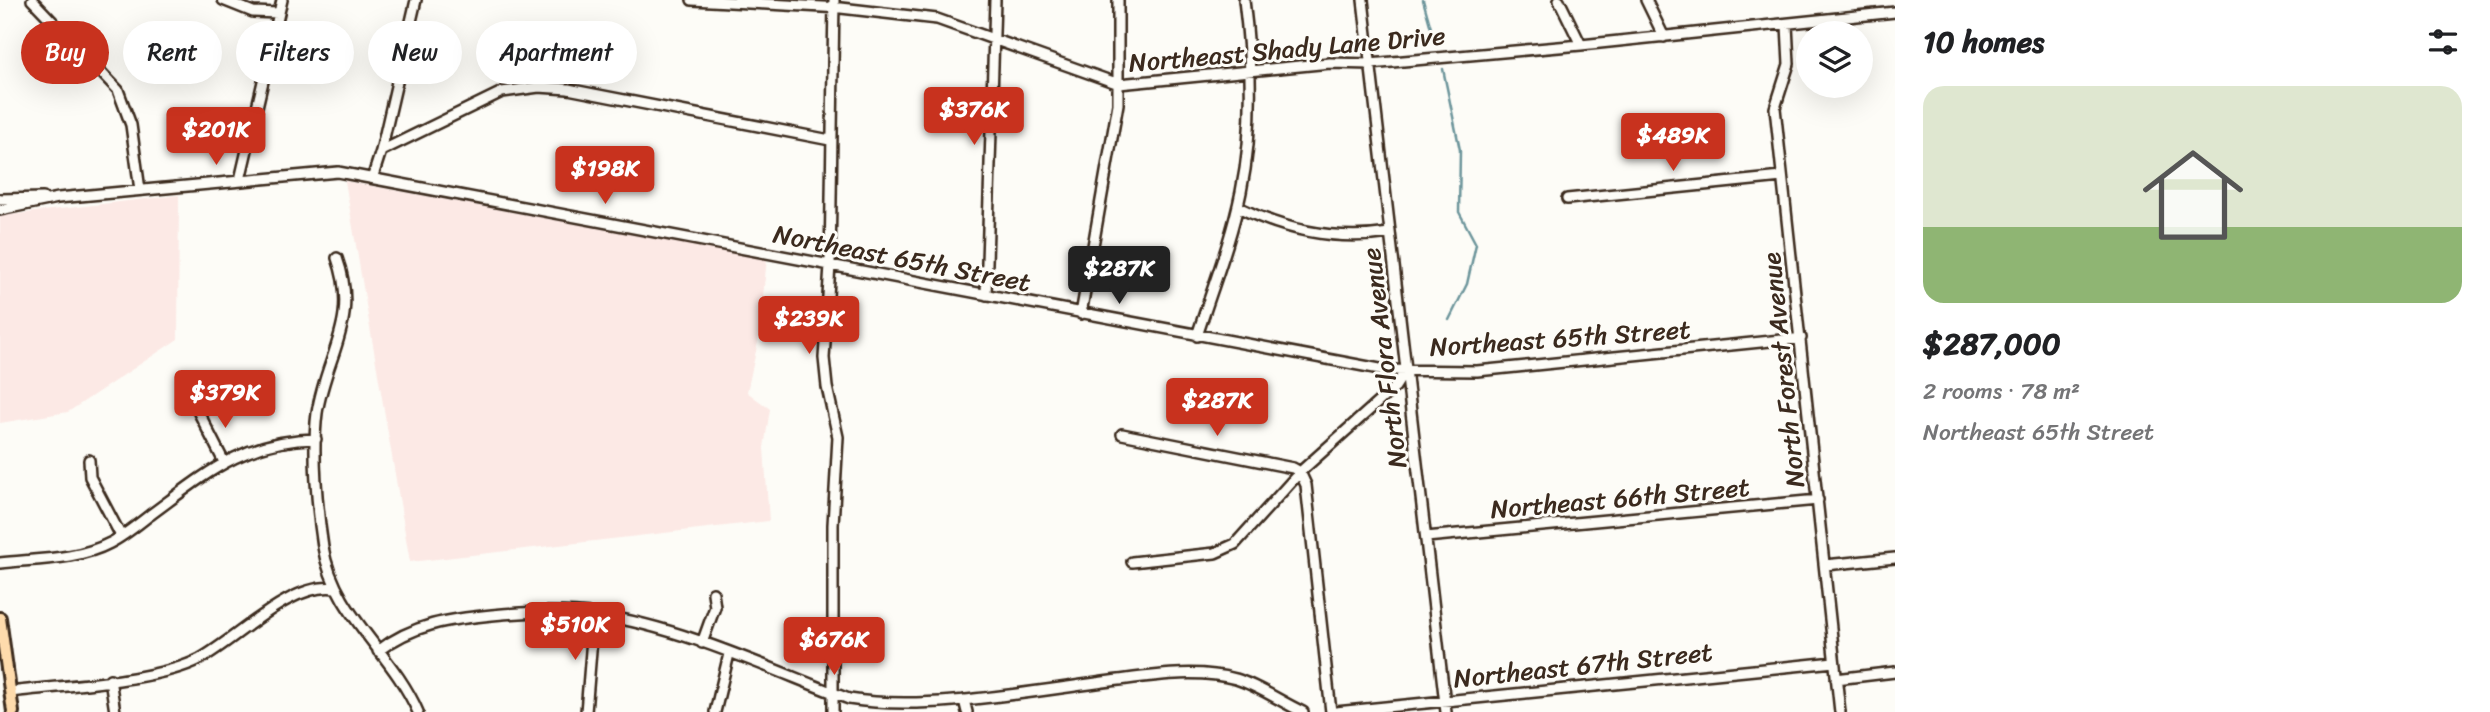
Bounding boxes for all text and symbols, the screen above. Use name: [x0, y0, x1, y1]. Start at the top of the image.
street label: Northeast Shady Lane Drive: [1127, 12, 1447, 86]
text: 10 homes: [1923, 15, 2044, 69]
chip: Buy: [21, 21, 109, 84]
chip: Rent: [123, 21, 222, 84]
chip: Filters: [236, 21, 354, 84]
chip: New: [368, 21, 462, 84]
chip: Apartment: [476, 21, 637, 84]
map controls: [1796, 21, 1873, 98]
button: layers: [1796, 21, 1873, 98]
icon: filters: [2424, 23, 2462, 61]
pin: $376K: [925, 88, 1023, 147]
text: $376K: [940, 89, 1008, 130]
pin: $201K: [167, 108, 265, 167]
text: $201K: [182, 109, 250, 150]
pin: $489K: [1624, 114, 1722, 173]
text: $489K: [1637, 115, 1709, 156]
icon: home: [2130, 132, 2256, 258]
pin: $198K: [556, 146, 654, 206]
text: $198K: [571, 148, 639, 189]
street label: Northeast 65th Street: [769, 210, 1035, 306]
street label: North Flora Avenue: [1348, 245, 1420, 471]
pin: $287K: [1070, 246, 1168, 306]
text: $287K: [1084, 248, 1154, 289]
street label: North Forest Avenue: [1748, 250, 1818, 490]
pin: $239K: [760, 296, 858, 356]
text: $239K: [774, 298, 844, 339]
street label: Northeast 65th Street: [1428, 306, 1692, 370]
text: $287,000: [1923, 317, 2061, 371]
pin: $379K: [176, 370, 274, 430]
text: 2 rooms · 78 m²: [1923, 371, 2080, 412]
text: $379K: [190, 372, 260, 413]
pin: $287K: [1168, 378, 1266, 438]
text: $287K: [1182, 380, 1252, 421]
text: Northeast 65th Street: [1923, 412, 2154, 453]
street label: Northeast 66th Street: [1488, 464, 1752, 532]
pin: $510K: [526, 602, 624, 662]
text: $510K: [541, 604, 609, 645]
pin: $676K: [785, 618, 883, 677]
text: $676K: [800, 619, 868, 660]
street label: Northeast 67th Street: [1451, 629, 1715, 701]

